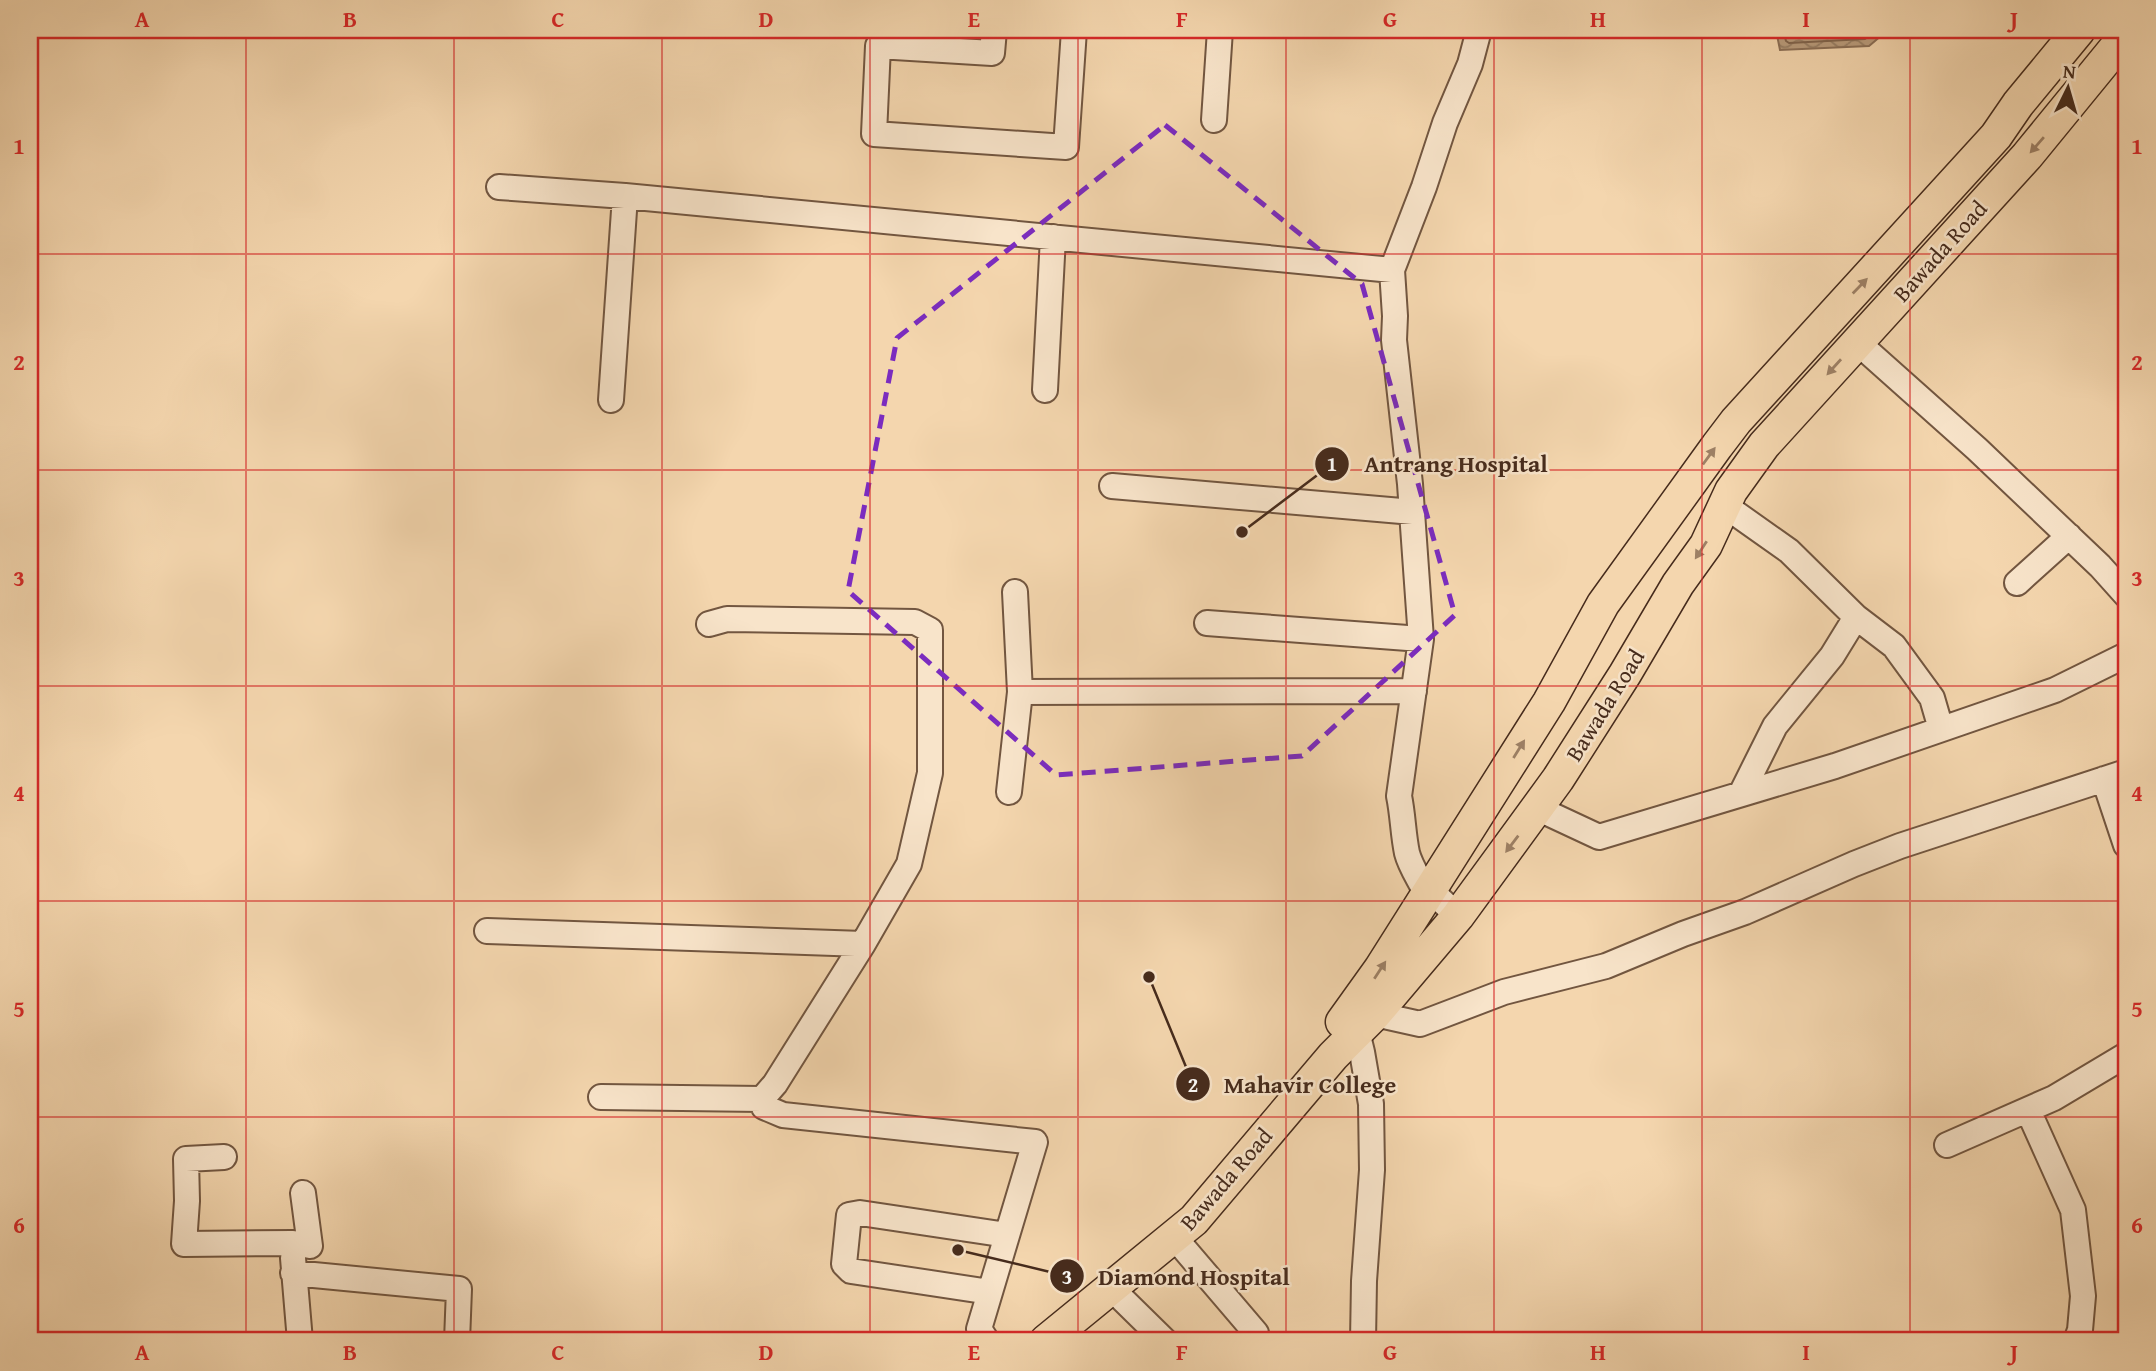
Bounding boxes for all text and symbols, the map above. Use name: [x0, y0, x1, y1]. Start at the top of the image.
text: A: [135, 2, 150, 35]
text: B: [343, 2, 357, 35]
text: C: [551, 2, 565, 35]
text: D: [759, 2, 774, 35]
text: E: [968, 2, 980, 35]
text: F: [1176, 2, 1188, 35]
text: G: [1383, 2, 1397, 35]
text: H: [1590, 2, 1606, 35]
text: I: [1802, 2, 1810, 35]
text: J: [2006, 2, 2018, 35]
north arrow: [2034, 52, 2104, 122]
text: N: [2062, 57, 2077, 86]
text: 1: [13, 129, 25, 162]
text: 1: [2131, 129, 2143, 162]
one-way arrow: [2029, 136, 2045, 154]
street label: Bawada Road: [1885, 192, 1995, 309]
one-way arrow: [1851, 278, 1867, 295]
text: 2: [13, 345, 25, 378]
text: 2: [2131, 345, 2143, 378]
one-way arrow: [1826, 358, 1842, 376]
callout: Antrang Hospital: [1315, 441, 1561, 486]
text: Antrang Hospital: [1364, 446, 1548, 481]
text: 1: [1327, 448, 1337, 479]
one-way arrow: [1702, 448, 1717, 466]
one-way arrow: [1695, 541, 1708, 560]
text: 3: [13, 561, 25, 594]
text: 3: [2131, 561, 2143, 594]
street label: Bawada Road: [1557, 642, 1653, 767]
one-way arrow: [1512, 740, 1525, 759]
text: 4: [13, 776, 25, 809]
text: 4: [2131, 776, 2143, 809]
one-way arrow: [1505, 835, 1519, 853]
one-way arrow: [1373, 960, 1386, 979]
text: 5: [13, 992, 25, 1025]
text: 5: [2131, 992, 2143, 1025]
callout: Mahavir College: [1175, 1062, 1411, 1107]
text: Mahavir College: [1224, 1067, 1396, 1102]
text: 2: [1188, 1069, 1198, 1100]
street label: Bawada Road: [1172, 1119, 1280, 1237]
text: 6: [13, 1208, 25, 1241]
text: 6: [2131, 1208, 2143, 1241]
callout: Diamond Hospital: [1049, 1254, 1304, 1299]
text: Diamond Hospital: [1098, 1259, 1290, 1294]
text: 3: [1062, 1261, 1072, 1292]
text: A: [135, 1335, 150, 1368]
text: B: [343, 1335, 357, 1368]
text: C: [551, 1335, 565, 1368]
text: D: [759, 1335, 774, 1368]
text: E: [968, 1335, 980, 1368]
text: F: [1176, 1335, 1188, 1368]
text: G: [1383, 1335, 1397, 1368]
text: H: [1590, 1335, 1606, 1368]
text: I: [1802, 1335, 1810, 1368]
text: J: [2006, 1335, 2018, 1368]

